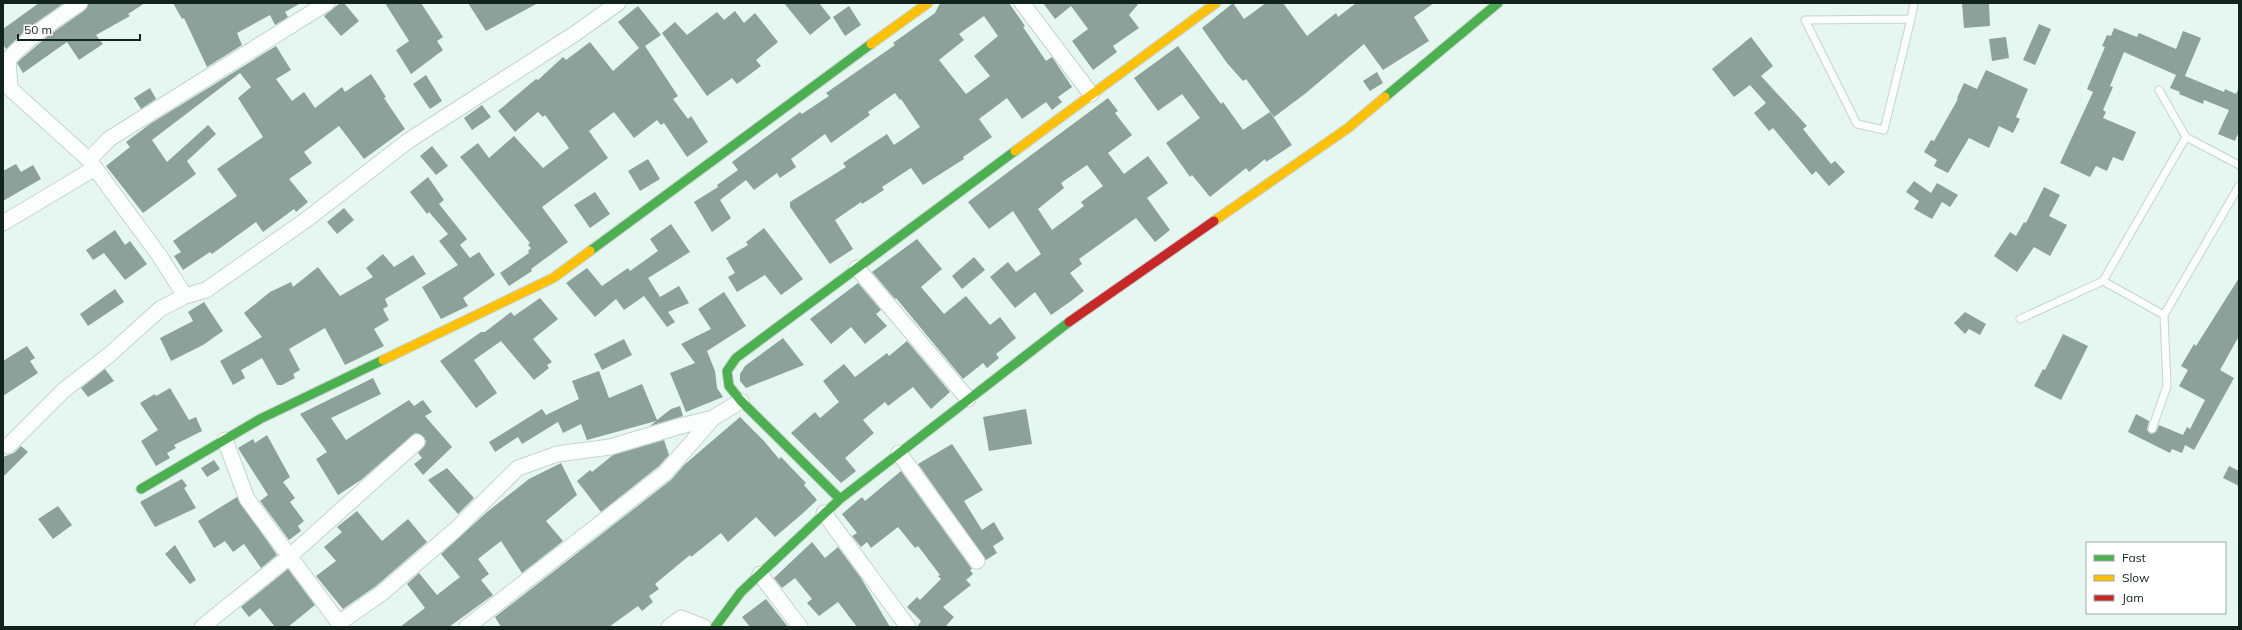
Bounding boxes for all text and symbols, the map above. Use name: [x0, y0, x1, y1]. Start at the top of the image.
scale bar: [18, 16, 140, 42]
text: 50 m: [24, 22, 52, 37]
legend: [2086, 542, 2226, 614]
text: Fast: [2122, 550, 2146, 565]
text: Slow: [2122, 570, 2150, 585]
text: Jam: [2122, 590, 2144, 605]

